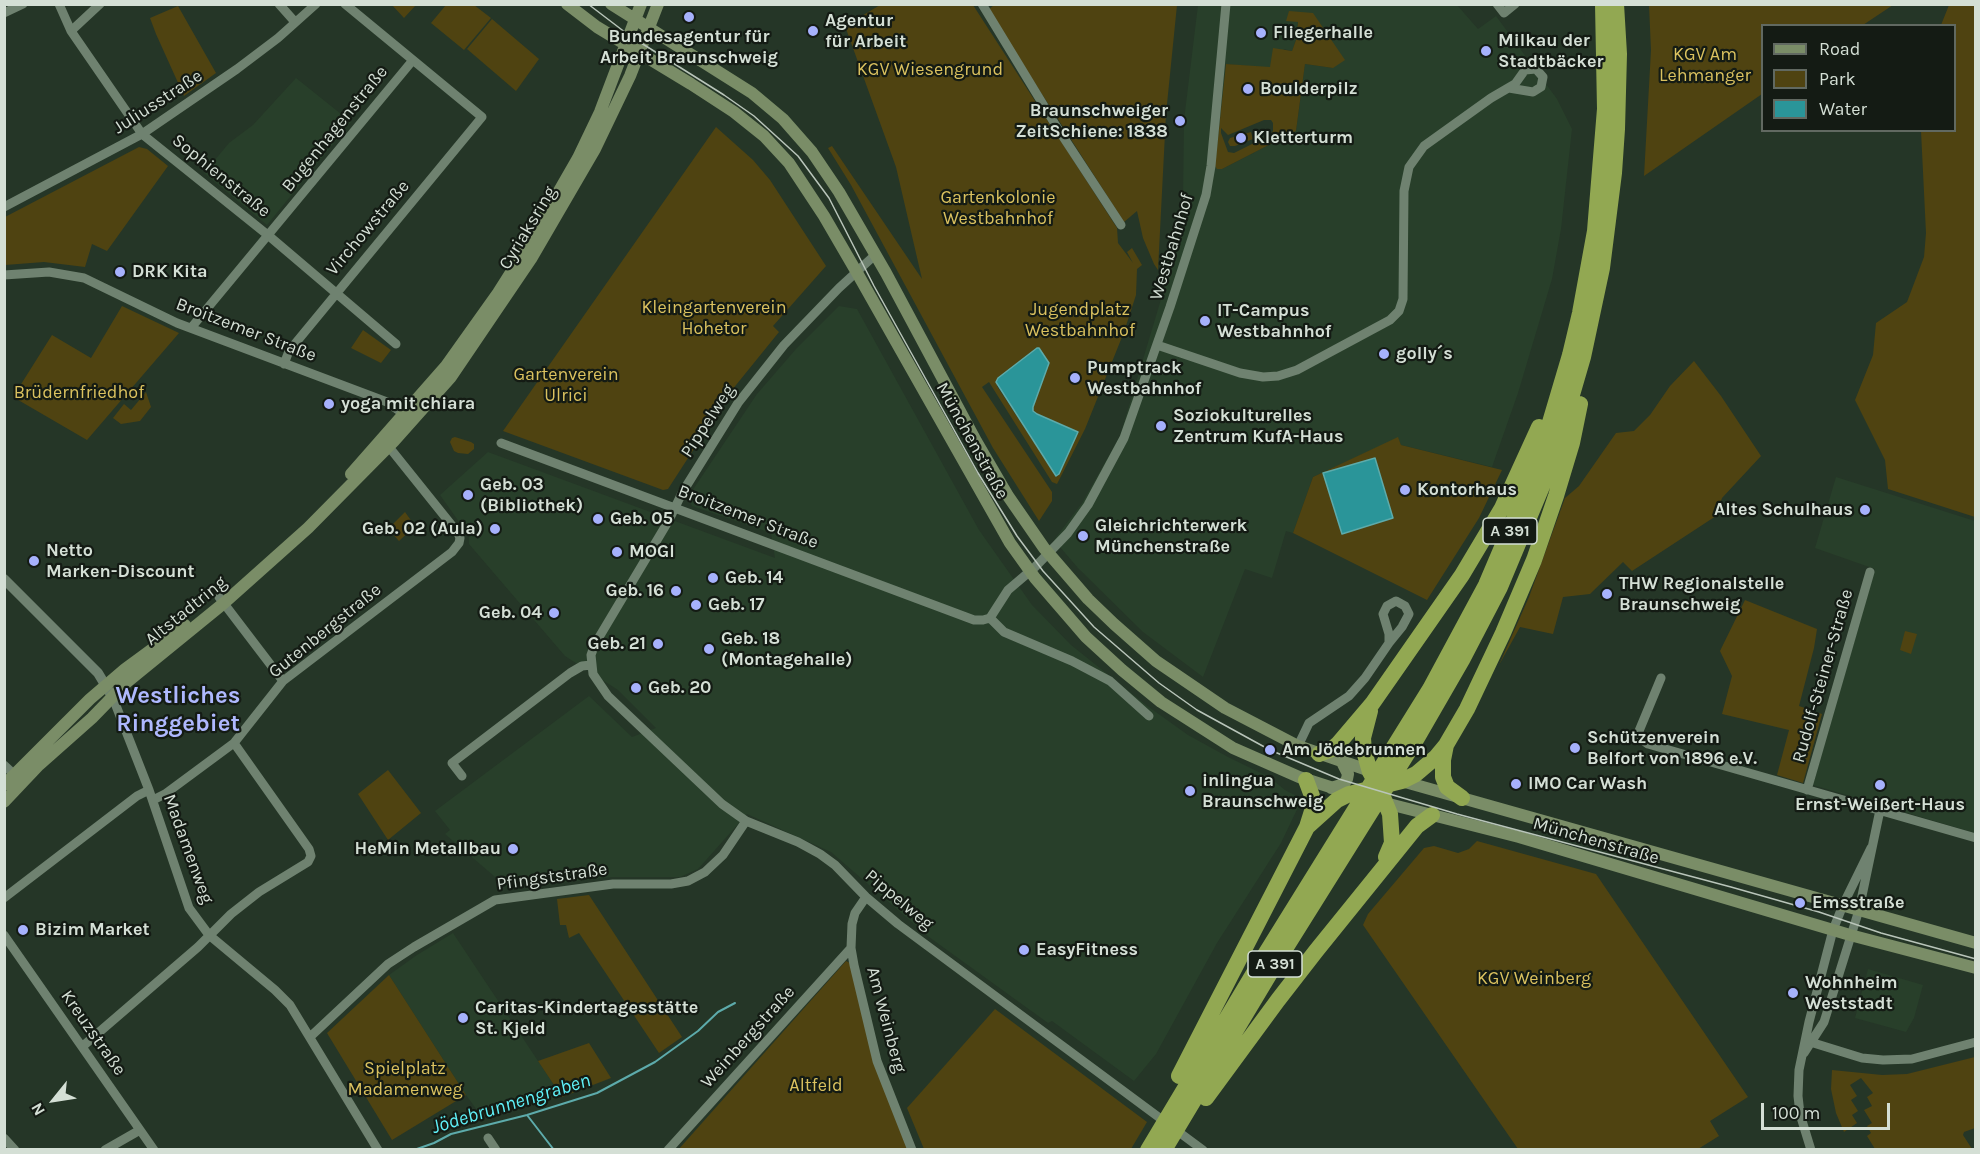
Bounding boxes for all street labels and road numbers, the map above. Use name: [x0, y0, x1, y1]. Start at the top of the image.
street label: Bugenhagenstraße: [277, 61, 393, 197]
street label: Juliusstraße: [109, 65, 207, 139]
street label: Sophienstraße: [167, 130, 275, 222]
street label: Virchowstraße: [322, 176, 414, 280]
street label: Cyriaksring: [495, 182, 561, 274]
street label: Westbahnhof: [1146, 191, 1198, 303]
street label: Broitzemer Straße: [173, 293, 319, 367]
street label: Münchenstraße: [931, 379, 1013, 503]
street label: Pippelweg: [676, 380, 740, 462]
street label: Broitzemer Straße: [675, 480, 821, 554]
road number: A 391: [1483, 518, 1537, 544]
street label: Altstadtring: [141, 572, 231, 650]
street label: Gutenbergstraße: [264, 579, 386, 683]
street label: Rudolf-Steiner-Straße: [1788, 587, 1858, 765]
street label: Madamenweg: [158, 791, 218, 907]
street label: Münchenstraße: [1530, 813, 1662, 869]
street label: Pfingststraße: [495, 859, 609, 895]
street label: Pippelweg: [860, 865, 938, 935]
road number: A 391: [1248, 951, 1302, 977]
street label: Am Weinberg: [861, 965, 911, 1075]
street label: Weinbergstraße: [696, 981, 800, 1093]
street label: Kreuzstraße: [56, 986, 130, 1080]

